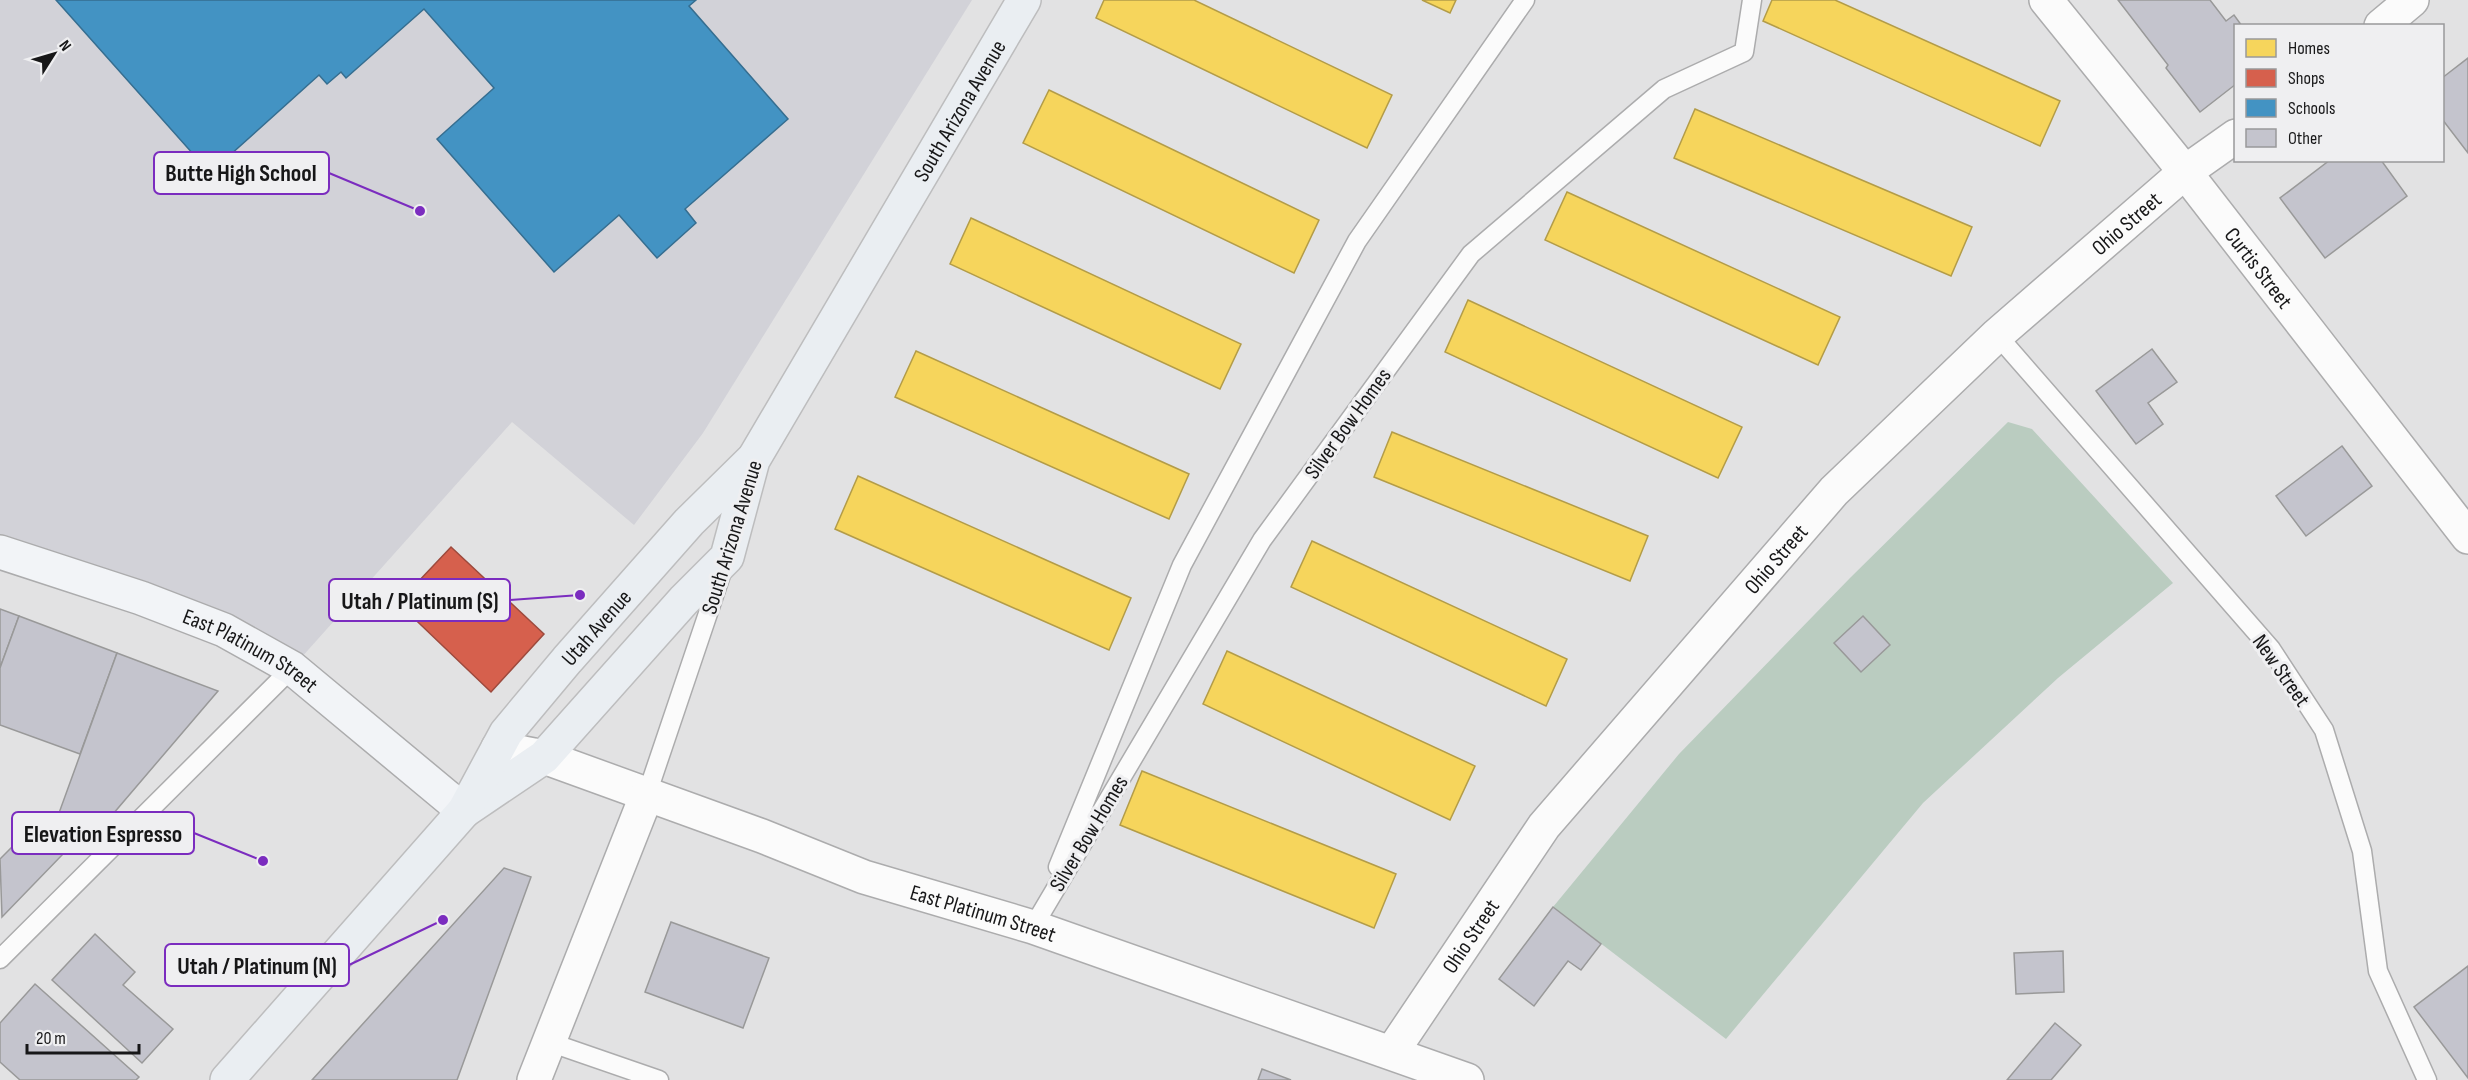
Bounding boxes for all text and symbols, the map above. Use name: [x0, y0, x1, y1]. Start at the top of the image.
north arrow: [24, 24, 84, 84]
legend: [2234, 24, 2444, 162]
street label: South Arizona Avenue: [908, 35, 1012, 187]
text: N: [55, 37, 75, 55]
text: Homes: [2288, 38, 2330, 59]
text: Shops: [2288, 68, 2325, 89]
text: Schools: [2288, 98, 2335, 119]
text: Other: [2288, 128, 2322, 149]
callout: Butte High School: [154, 152, 329, 194]
text: Butte High School: [165, 159, 317, 188]
street label: Ohio Street: [2087, 186, 2168, 262]
street label: Curtis Street: [2218, 223, 2298, 314]
street label: Silver Bow Homes: [1299, 363, 1398, 485]
street label: South Arizona Avenue: [696, 457, 769, 618]
street label: Ohio Street: [1739, 519, 1814, 600]
callout: Utah / Platinum (S): [329, 579, 510, 621]
street label: Utah Avenue: [556, 585, 638, 672]
text: Utah / Platinum (S): [341, 587, 499, 616]
street label: East Platinum Street: [179, 603, 323, 699]
street label: New Street: [2246, 629, 2316, 713]
street label: Silver Bow Homes: [1044, 771, 1134, 897]
callout: Elevation Espresso: [12, 812, 194, 854]
text: Elevation Espresso: [24, 820, 182, 849]
street label: East Platinum Street: [907, 879, 1059, 949]
street label: Ohio Street: [1437, 894, 1506, 979]
callout: Utah / Platinum (N): [165, 944, 349, 986]
text: Utah / Platinum (N): [177, 952, 337, 981]
scale bar: [27, 1017, 140, 1055]
text: 20 m: [36, 1028, 66, 1049]

